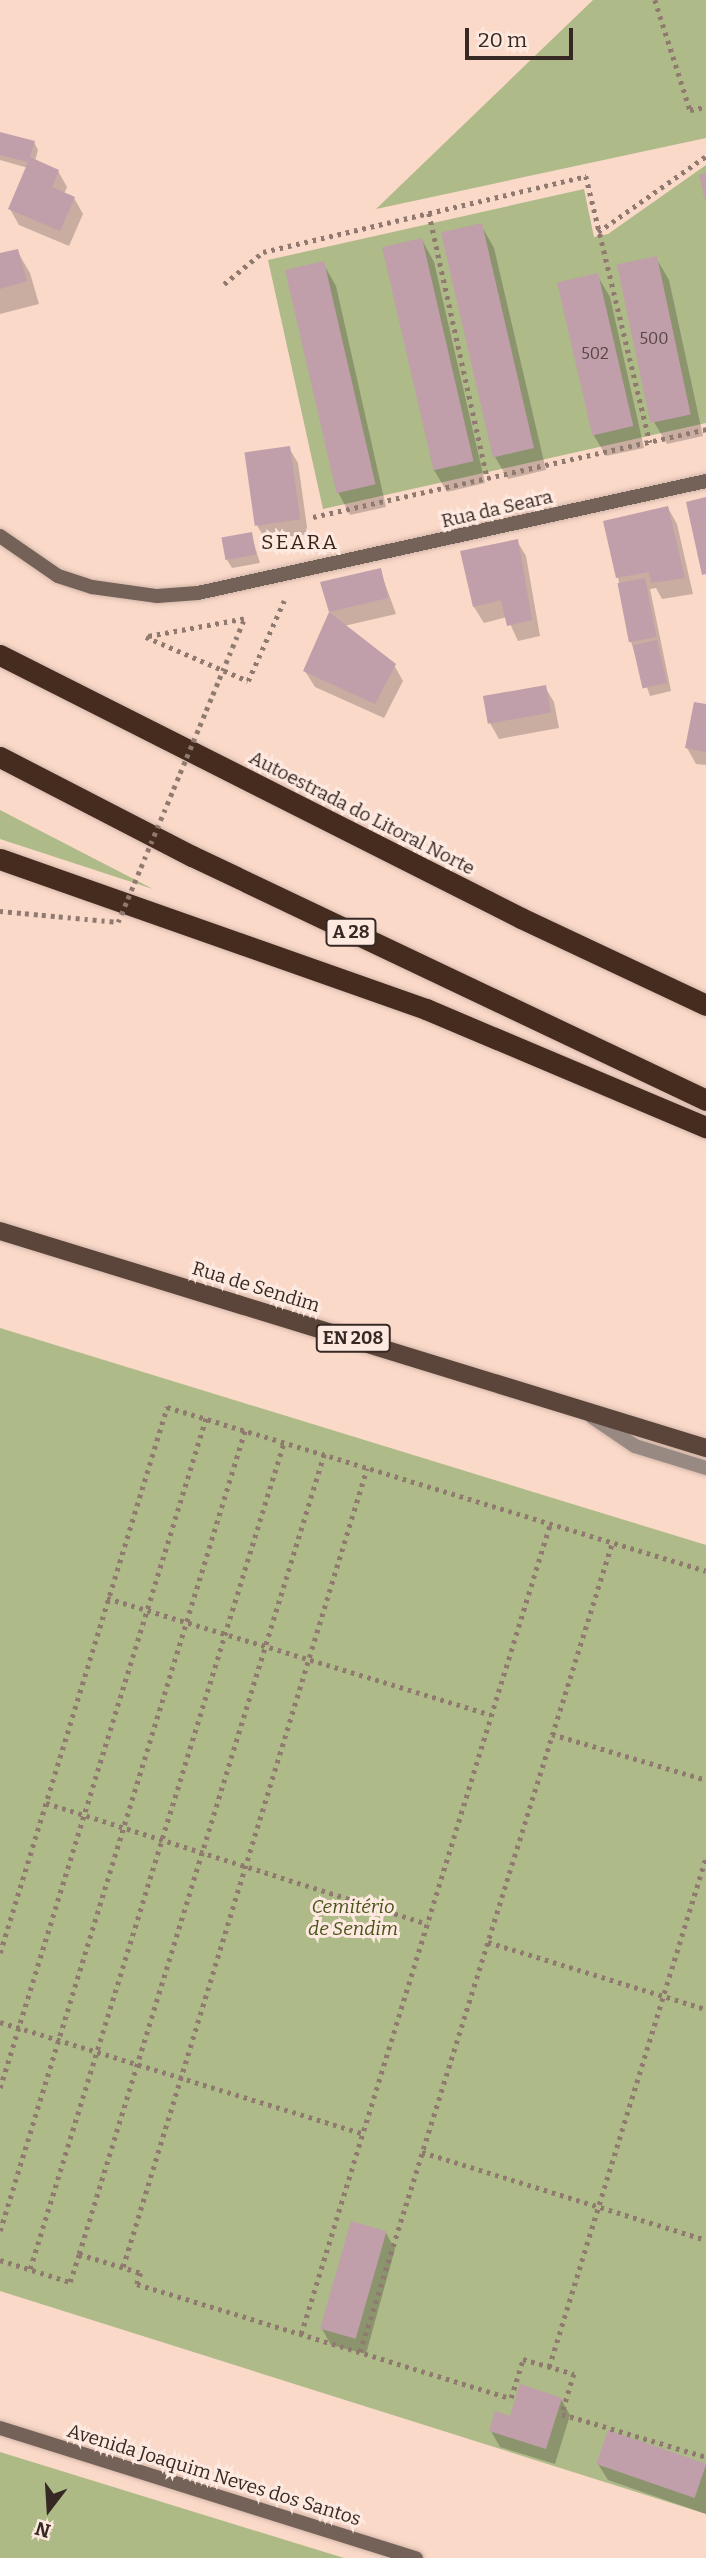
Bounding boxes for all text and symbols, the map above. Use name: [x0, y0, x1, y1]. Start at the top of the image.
scale bar: [468, 14, 576, 58]
text: 20 m: [478, 27, 527, 53]
house number: 500: [639, 329, 669, 349]
house number: 502: [581, 344, 609, 364]
street label: Rua da Seara: [439, 485, 555, 533]
district label: SEARA: [262, 529, 338, 555]
street label: Autoestrada do Litoral Norte: [245, 746, 479, 880]
road number: A 28: [325, 917, 377, 946]
street label: Rua de Sendim: [189, 1257, 323, 1317]
road number: EN 208: [314, 1324, 392, 1352]
park label: Cemitério de Sendim: [308, 1896, 398, 1940]
street label: Avenida Joaquim Neves dos Santos: [64, 2419, 364, 2531]
north arrow: [14, 2474, 84, 2544]
text: N: [32, 2516, 53, 2543]

